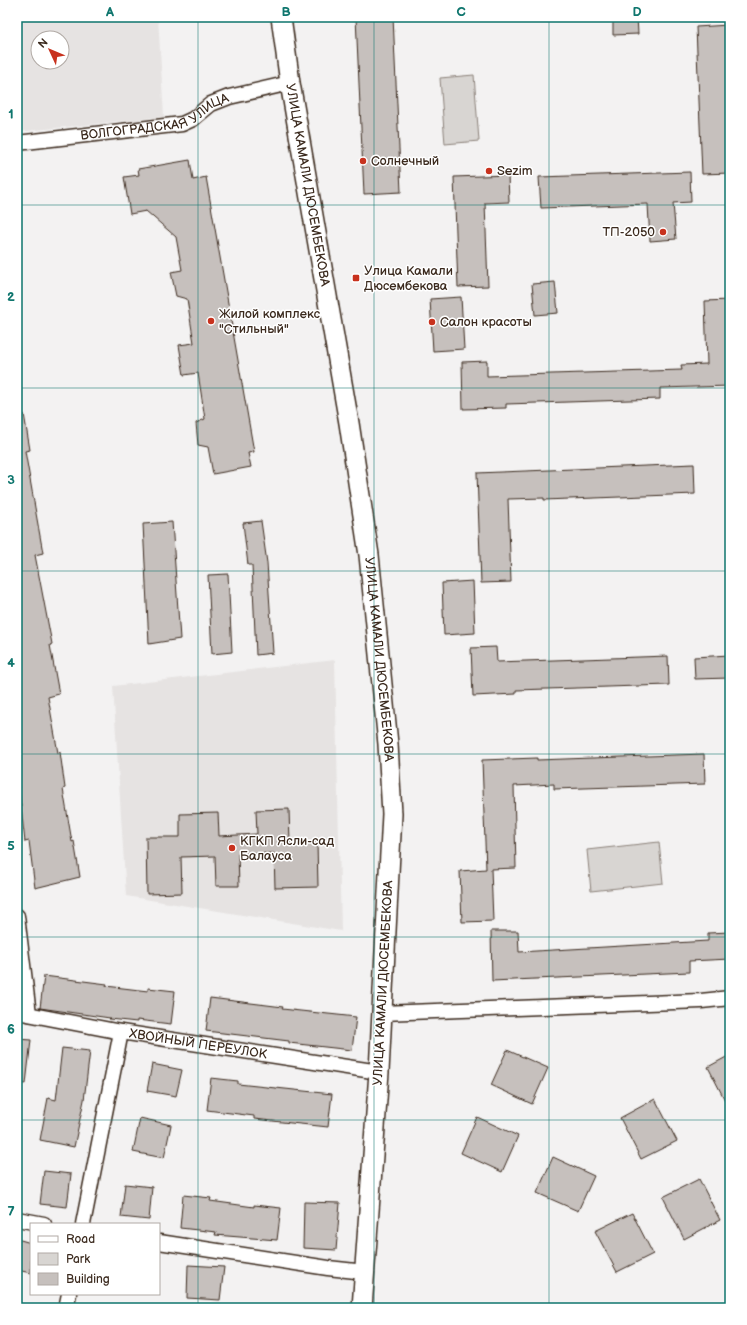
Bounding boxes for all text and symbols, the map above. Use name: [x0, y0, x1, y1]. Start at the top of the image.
text: A: [105, 4, 114, 20]
text: B: [281, 4, 291, 20]
text: C: [456, 4, 466, 20]
text: D: [632, 4, 642, 20]
north arrow: [30, 30, 70, 70]
text: N: [36, 36, 51, 51]
street label: УЛИЦА КАМАЛИ ДЮСЕМБЕКОВА: [282, 82, 333, 288]
street label: ВОЛГОГРАДСКАЯ УЛИЦА: [80, 90, 231, 144]
text: 1: [8, 106, 14, 122]
place label: Солнечный: [371, 153, 439, 169]
marker: Солнечный: [358, 156, 368, 166]
place label: Sezim: [497, 163, 533, 179]
marker: Sezim: [484, 166, 494, 176]
place label: ТП-2050: [603, 224, 655, 240]
marker: ТП-2050: [658, 227, 668, 237]
place label: Улица Камали Дюсембекова: [364, 263, 453, 294]
marker: Улица Камали Дюсембекова: [351, 273, 361, 283]
text: 2: [7, 289, 15, 305]
place label: Жилой комплекс "Стильный": [219, 306, 321, 337]
place label: Салон красоты: [440, 314, 532, 330]
marker: Жилой комплекс "Стильный": [206, 316, 216, 326]
marker: Салон красоты: [427, 317, 437, 327]
text: 3: [7, 472, 15, 488]
street label: УЛИЦА КАМАЛИ ДЮСЕМБЕКОВА: [361, 556, 397, 762]
text: 4: [7, 655, 15, 671]
place label: КГКП Ясли-сад Балауса: [240, 833, 334, 864]
text: 5: [7, 838, 15, 854]
marker: КГКП Ясли-сад Балауса: [227, 843, 237, 853]
street label: УЛИЦА КАМАЛИ ДЮСЕМБЕКОВА: [370, 880, 396, 1086]
text: 6: [7, 1021, 15, 1037]
street label: ХВОЙНЫЙ ПЕРЕУЛОК: [128, 1025, 269, 1063]
text: 7: [7, 1204, 15, 1220]
legend: [30, 1223, 160, 1295]
text: Road: [66, 1232, 95, 1247]
text: Park: [66, 1252, 90, 1267]
text: Building: [66, 1272, 110, 1287]

